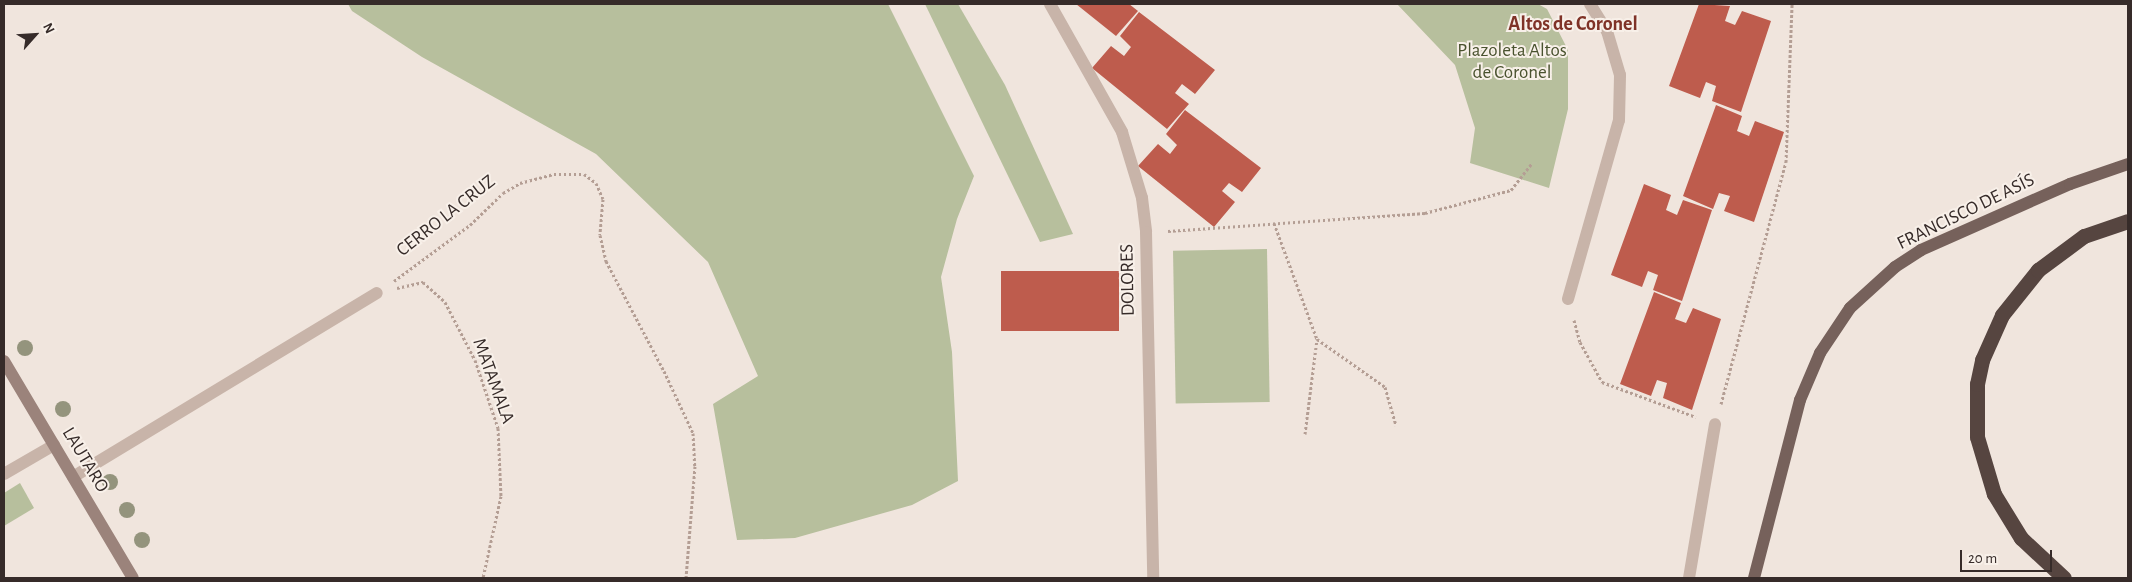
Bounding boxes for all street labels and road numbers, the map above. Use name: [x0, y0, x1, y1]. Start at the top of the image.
street label: FRANCISCO DE ASÍS: [1894, 169, 2038, 255]
street label: CERRO LA CRUZ: [392, 170, 500, 262]
street label: DOLORES: [1116, 244, 1140, 316]
street label: MATAMALA: [467, 335, 519, 427]
street label: LAUTARO: [57, 423, 113, 497]

